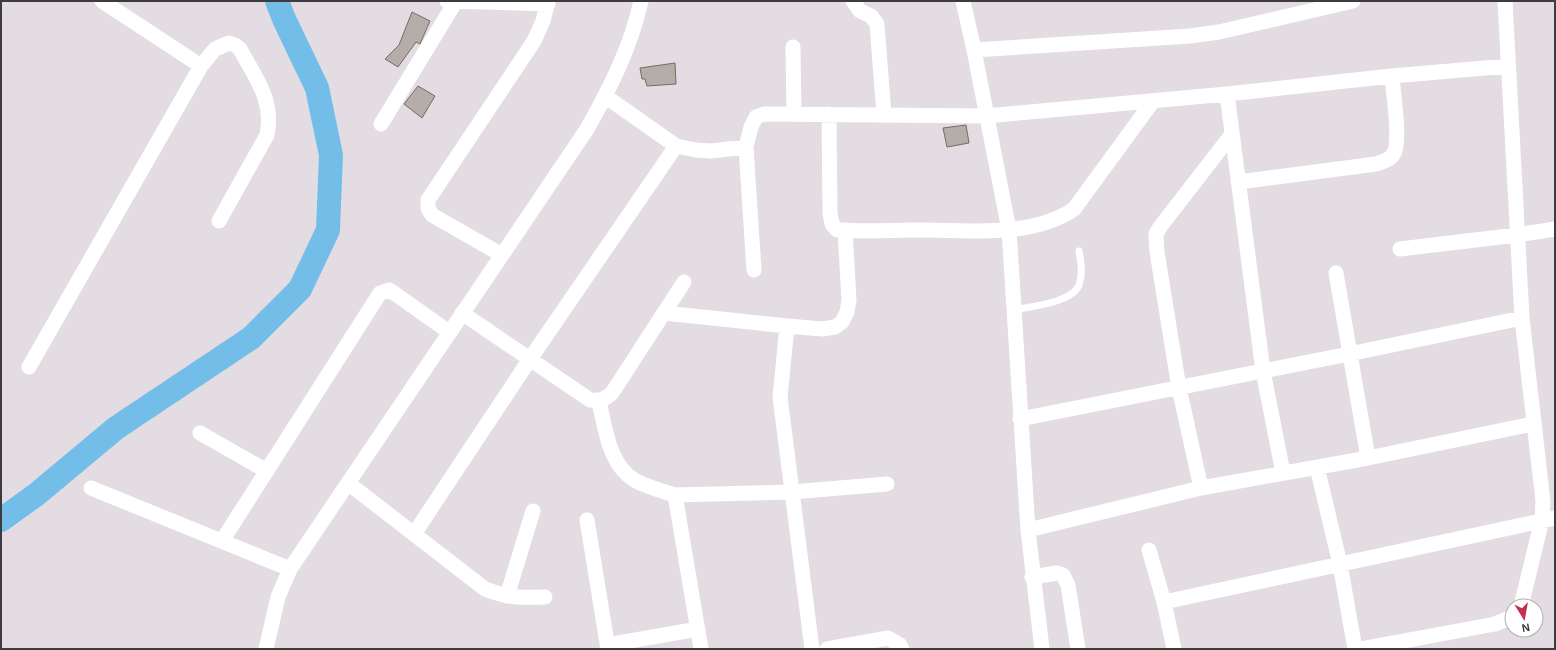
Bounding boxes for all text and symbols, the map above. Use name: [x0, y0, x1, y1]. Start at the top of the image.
north arrow: [1504, 598, 1544, 638]
text: N: [1521, 621, 1531, 634]

